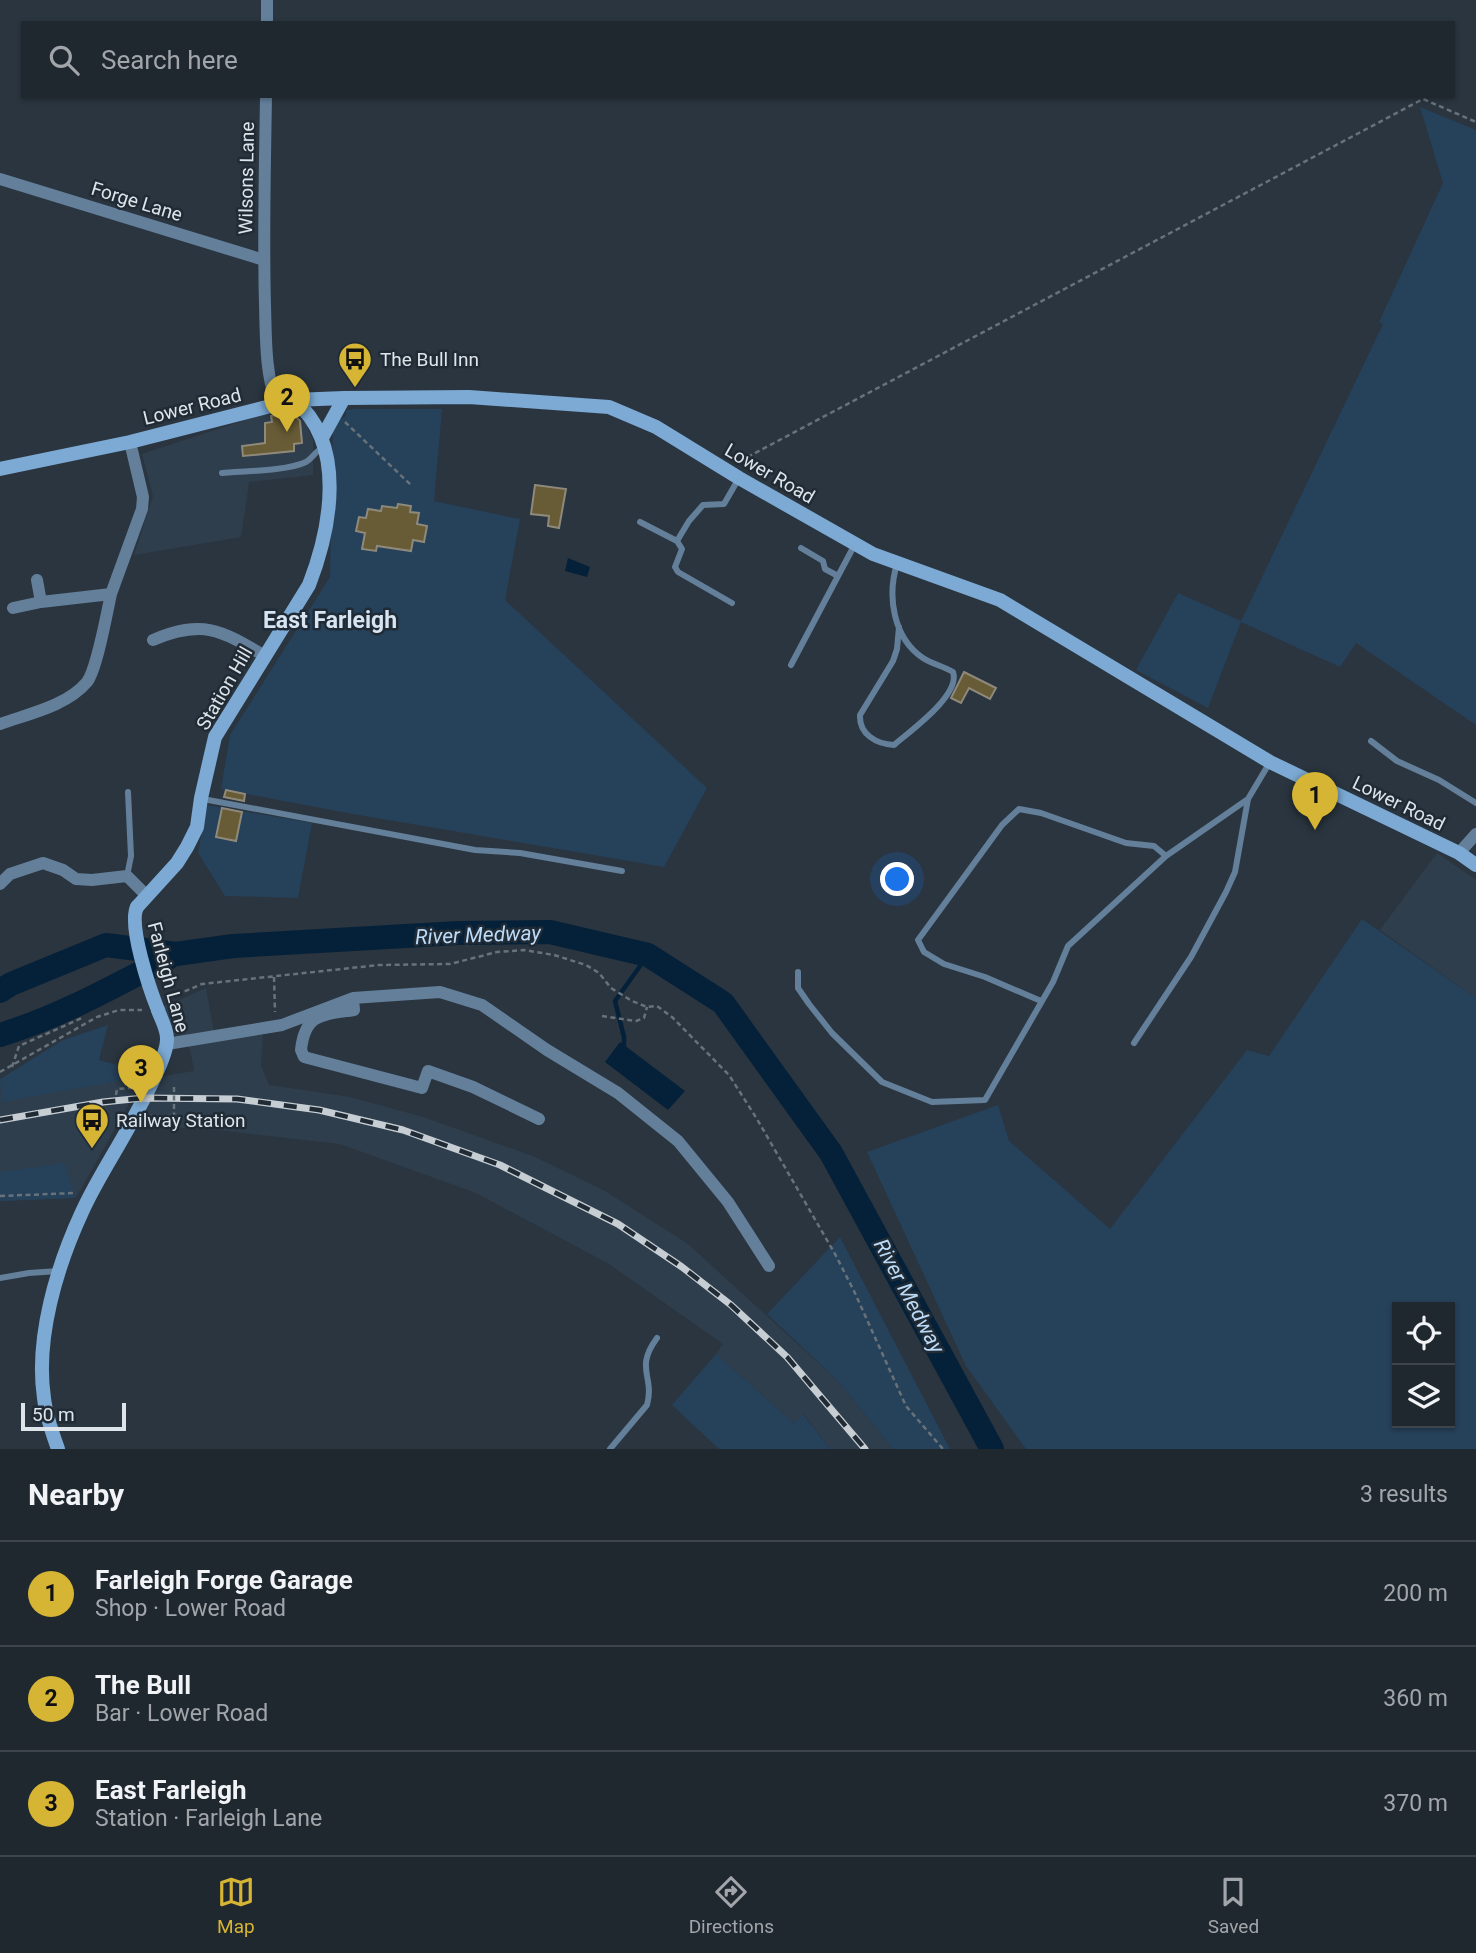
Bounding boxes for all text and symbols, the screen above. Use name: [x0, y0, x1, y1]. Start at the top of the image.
search box: [21, 21, 1455, 98]
icon: search: [45, 41, 83, 79]
text: Search here: [101, 45, 238, 75]
street label: Wilsons Lane: [234, 121, 259, 235]
street label: Forge Lane: [89, 177, 185, 226]
bus stop icon: The Bull Inn: [336, 340, 374, 389]
place label: The Bull Inn: [380, 348, 479, 371]
pin: 2: [264, 374, 310, 432]
street label: Lower Road: [141, 383, 244, 430]
street label: Lower Road: [721, 438, 819, 508]
district label: East Farleigh: [263, 607, 397, 634]
street label: Station Hill: [191, 643, 257, 734]
street label: Lower Road: [1349, 771, 1449, 836]
pin: 1: [1292, 772, 1338, 830]
your location: [880, 862, 914, 896]
street label: Farleigh Lane: [143, 919, 194, 1035]
water label: River Medway: [415, 921, 543, 949]
pin: 3: [118, 1045, 164, 1103]
bus stop icon: Railway Station: [73, 1101, 111, 1150]
place label: Railway Station: [116, 1109, 245, 1132]
water label: River Medway: [869, 1235, 950, 1358]
map controls: [1392, 1302, 1455, 1428]
button: locate: [1392, 1302, 1455, 1365]
button: layers: [1392, 1365, 1455, 1428]
scale bar: [21, 1400, 126, 1432]
text: 50 m: [32, 1403, 75, 1426]
text: Nearby: [28, 1477, 124, 1512]
text: 3 results: [1360, 1481, 1448, 1508]
text: Farleigh Forge Garage: [95, 1565, 353, 1595]
text: 1: [44, 1580, 58, 1607]
text: 200 m: [1383, 1580, 1448, 1607]
text: Shop · Lower Road: [95, 1595, 286, 1622]
text: The Bull: [95, 1670, 191, 1700]
text: 2: [44, 1685, 58, 1712]
text: 360 m: [1383, 1685, 1448, 1712]
text: Bar · Lower Road: [95, 1700, 268, 1727]
text: East Farleigh: [95, 1775, 247, 1805]
text: 3: [44, 1790, 58, 1817]
text: 370 m: [1383, 1790, 1448, 1817]
text: Station · Farleigh Lane: [95, 1805, 322, 1832]
tab: Map: [217, 1873, 255, 1938]
tab: Directions: [689, 1873, 774, 1938]
tab: Saved: [1208, 1873, 1259, 1938]

